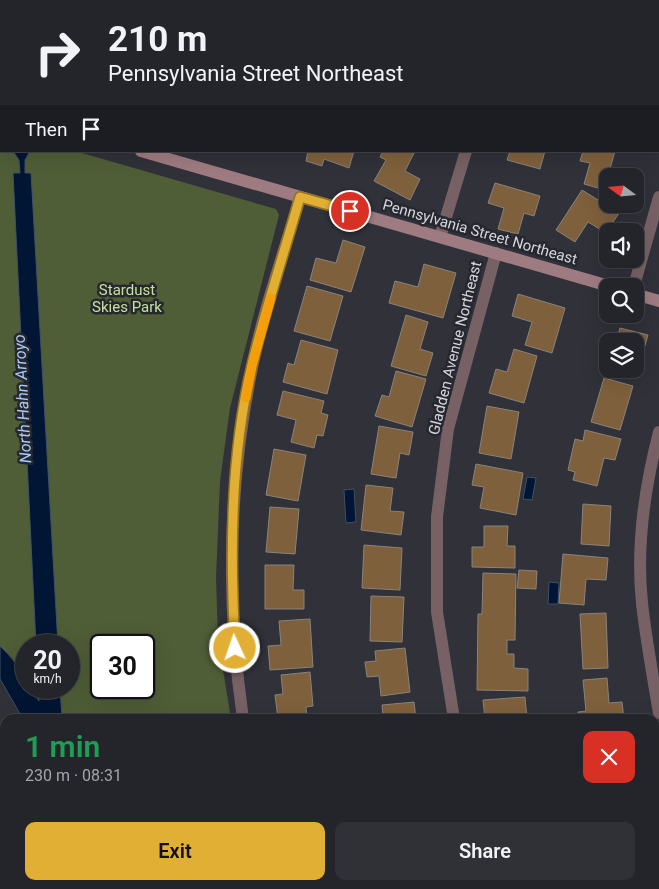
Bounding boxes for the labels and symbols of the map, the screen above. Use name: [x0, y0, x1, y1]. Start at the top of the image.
north arrow: [599, 168, 644, 212]
pin: [329, 190, 371, 232]
street label: Pennsylvania Street Northeast: [381, 196, 579, 268]
street label: Gladden Avenue Northeast: [425, 259, 485, 437]
park label: Stardust Skies Park: [92, 281, 162, 316]
water label: North Hahn Arroyo: [10, 334, 35, 464]
position arrow: [208, 621, 260, 673]
speed limit sign: 30: [90, 634, 155, 699]

